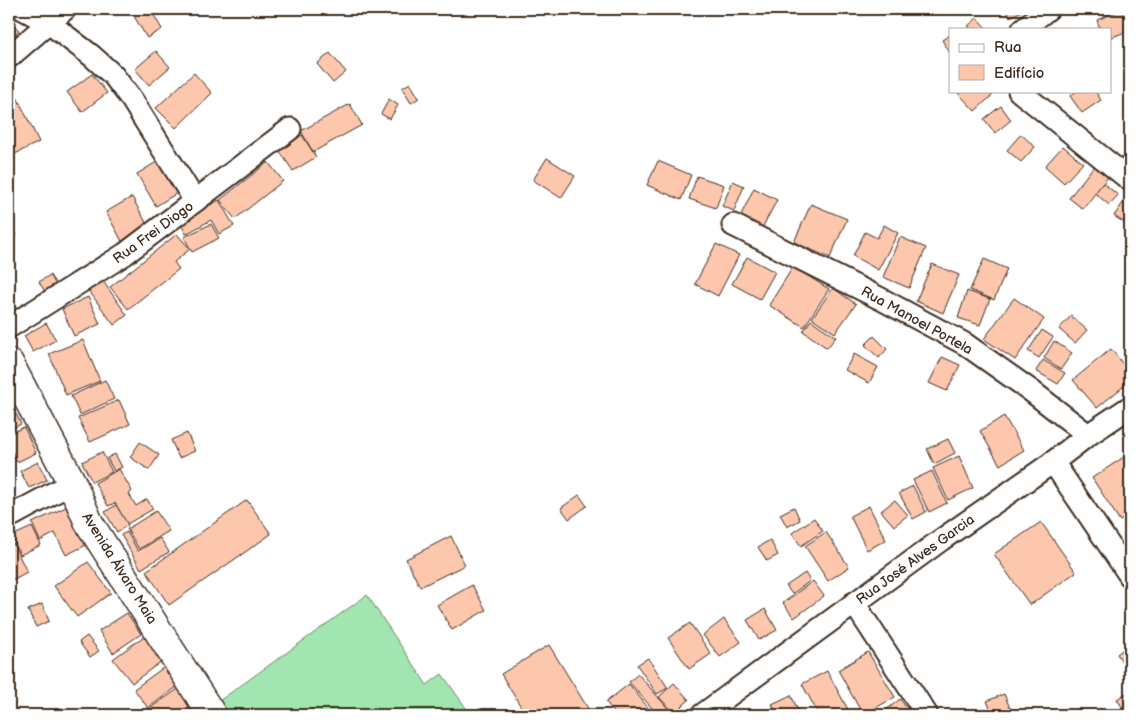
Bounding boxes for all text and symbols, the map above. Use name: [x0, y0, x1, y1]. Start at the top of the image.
legend: [949, 28, 1112, 92]
text: Rua: [994, 38, 1022, 57]
text: Edifício: [994, 64, 1044, 83]
street label: Rua Frei Diogo: [110, 197, 197, 267]
street label: Rua Manoel Portela: [858, 283, 976, 358]
street label: Avenida Álvaro Maia: [78, 509, 162, 627]
street label: Rua José Alves Garcia: [853, 511, 978, 608]

